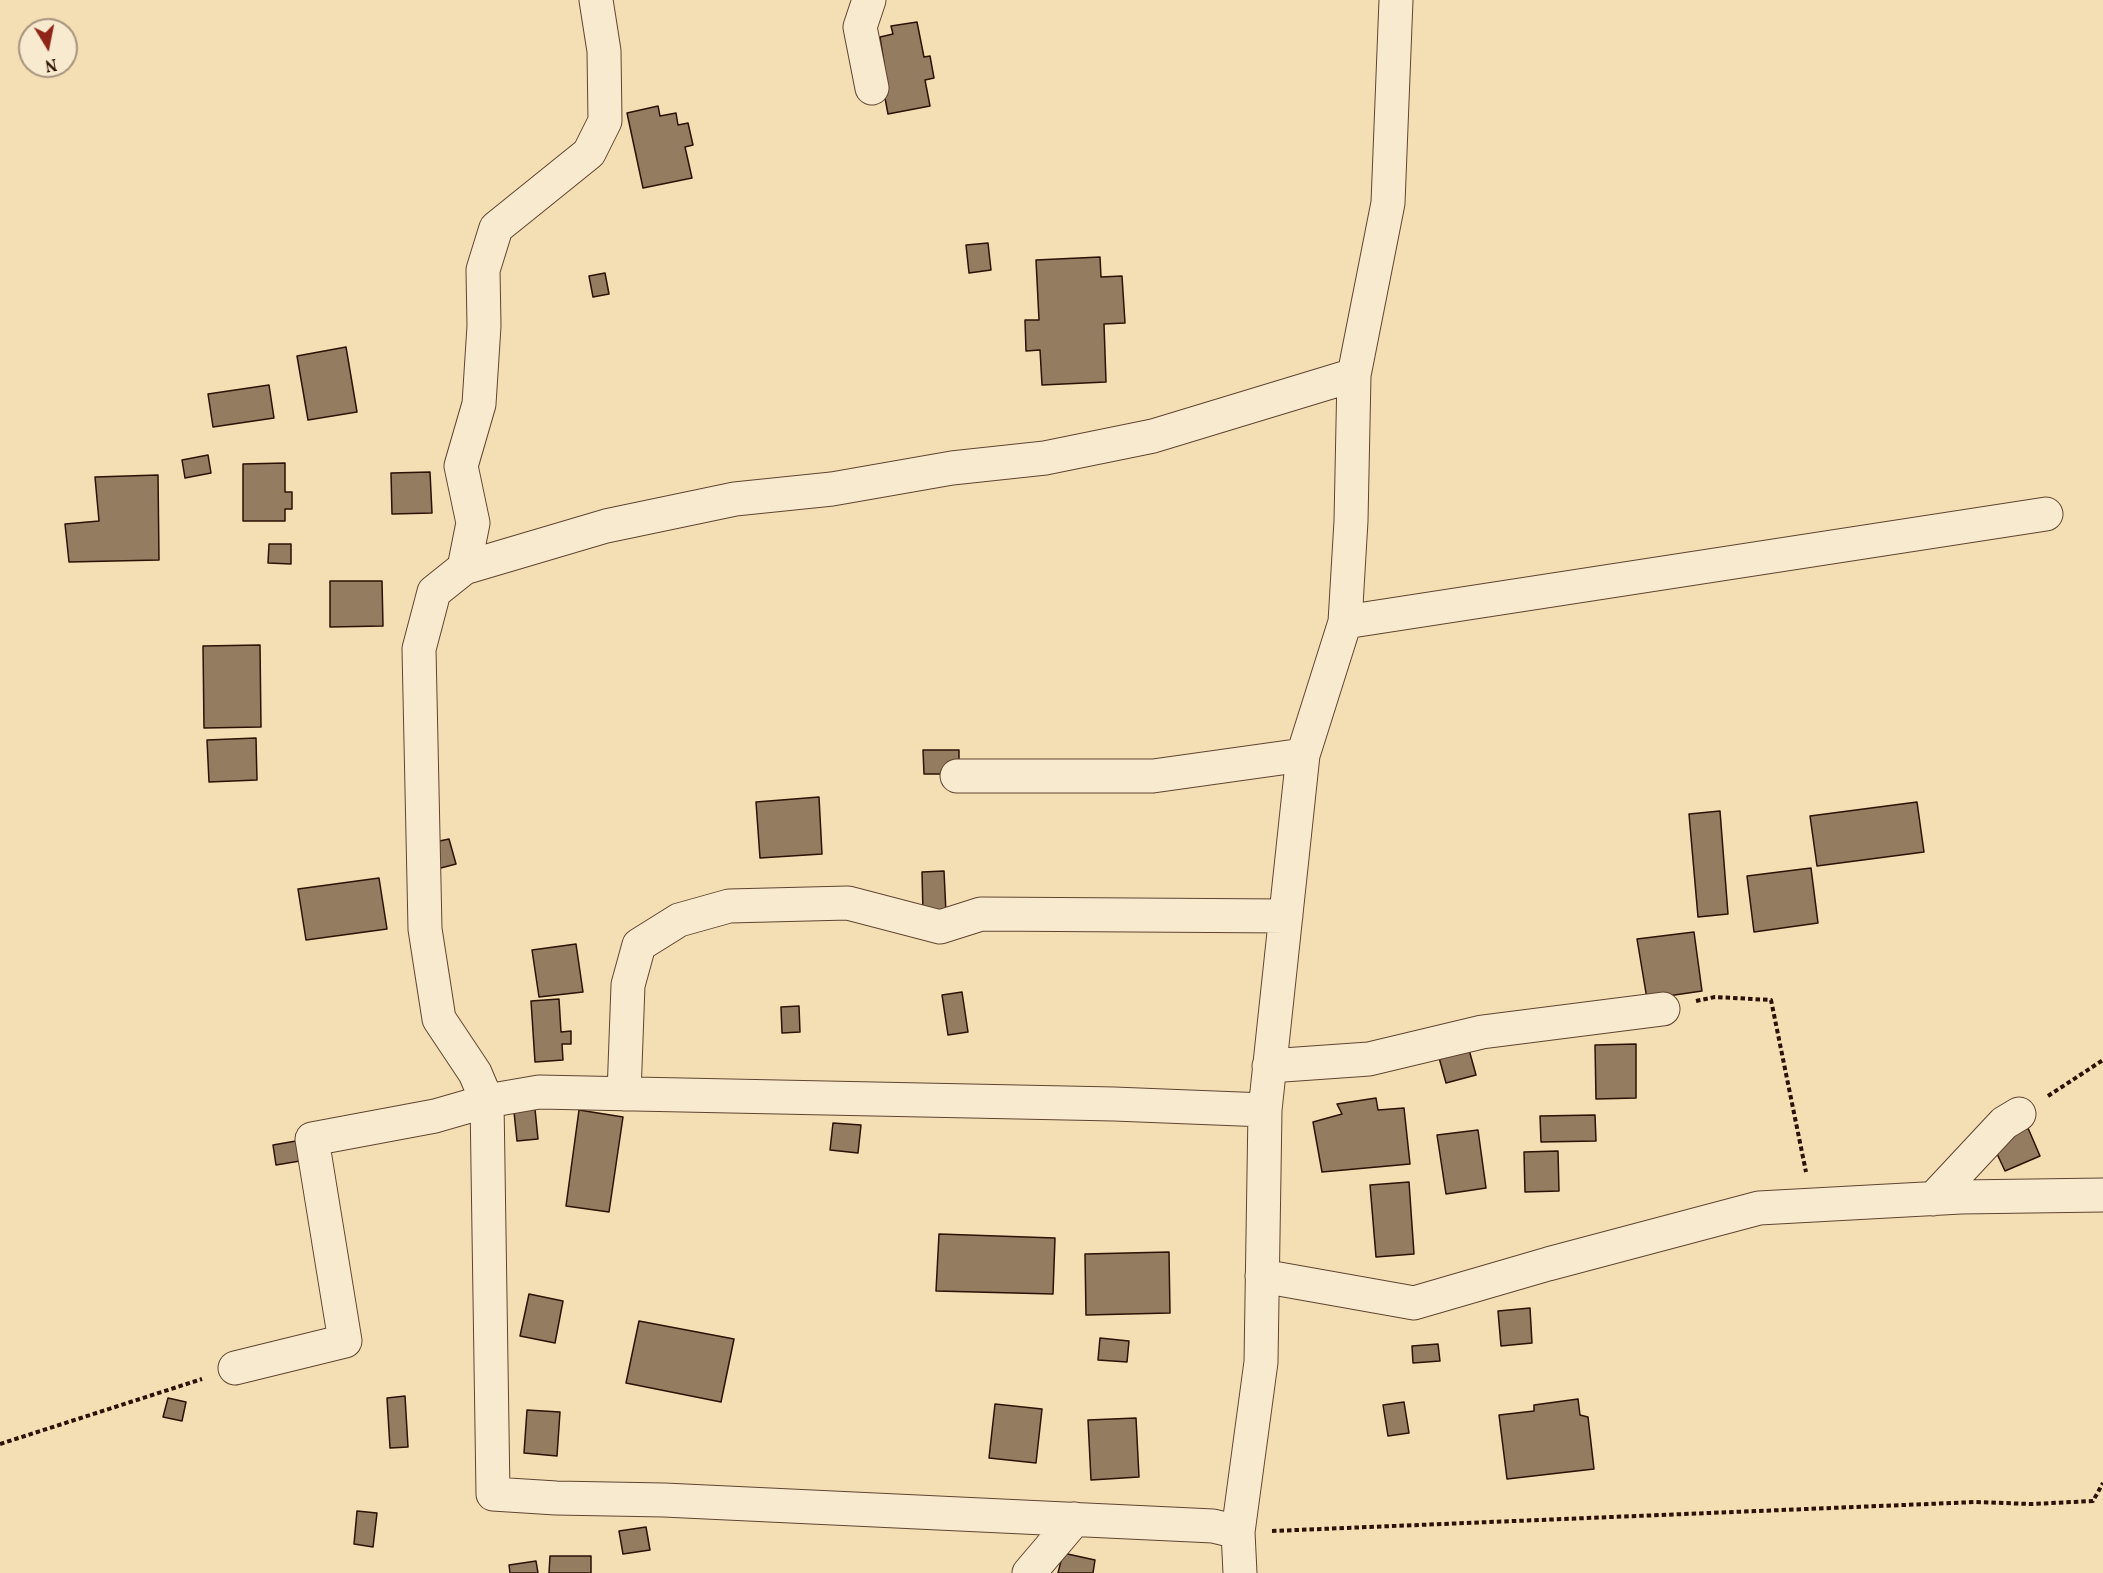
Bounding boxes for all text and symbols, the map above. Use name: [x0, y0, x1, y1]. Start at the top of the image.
north arrow: [18, 18, 78, 78]
text: N: [43, 52, 58, 76]

